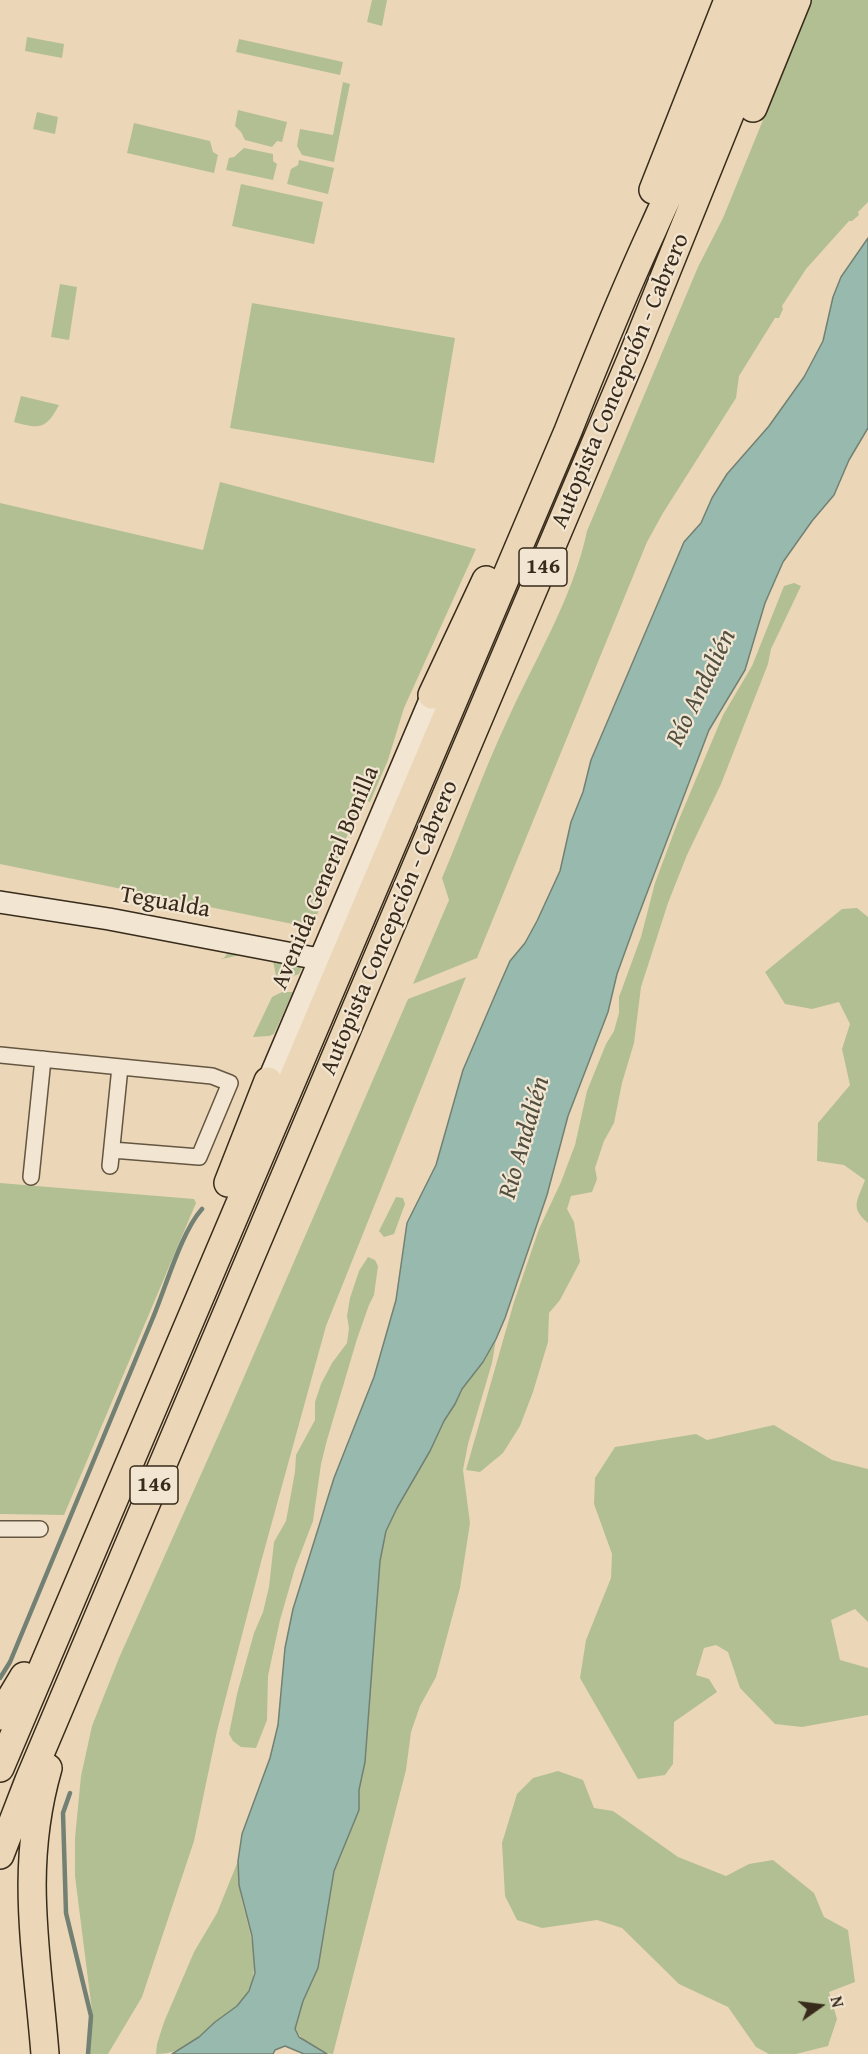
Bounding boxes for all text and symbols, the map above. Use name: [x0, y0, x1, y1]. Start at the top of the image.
street label: Autopista Concepción - Cabrero: [546, 229, 696, 533]
road number: 146: [519, 548, 567, 586]
water label: Río Andalién: [660, 625, 744, 751]
street label: Avenida General Bonilla: [266, 762, 386, 994]
street label: Autopista Concepción - Cabrero: [315, 776, 465, 1080]
street label: Tegualda: [118, 881, 212, 925]
water label: Río Andalién: [493, 1073, 557, 1203]
road number: 146: [130, 1466, 178, 1504]
north arrow: [790, 1976, 850, 2036]
text: N: [825, 1994, 850, 2010]

